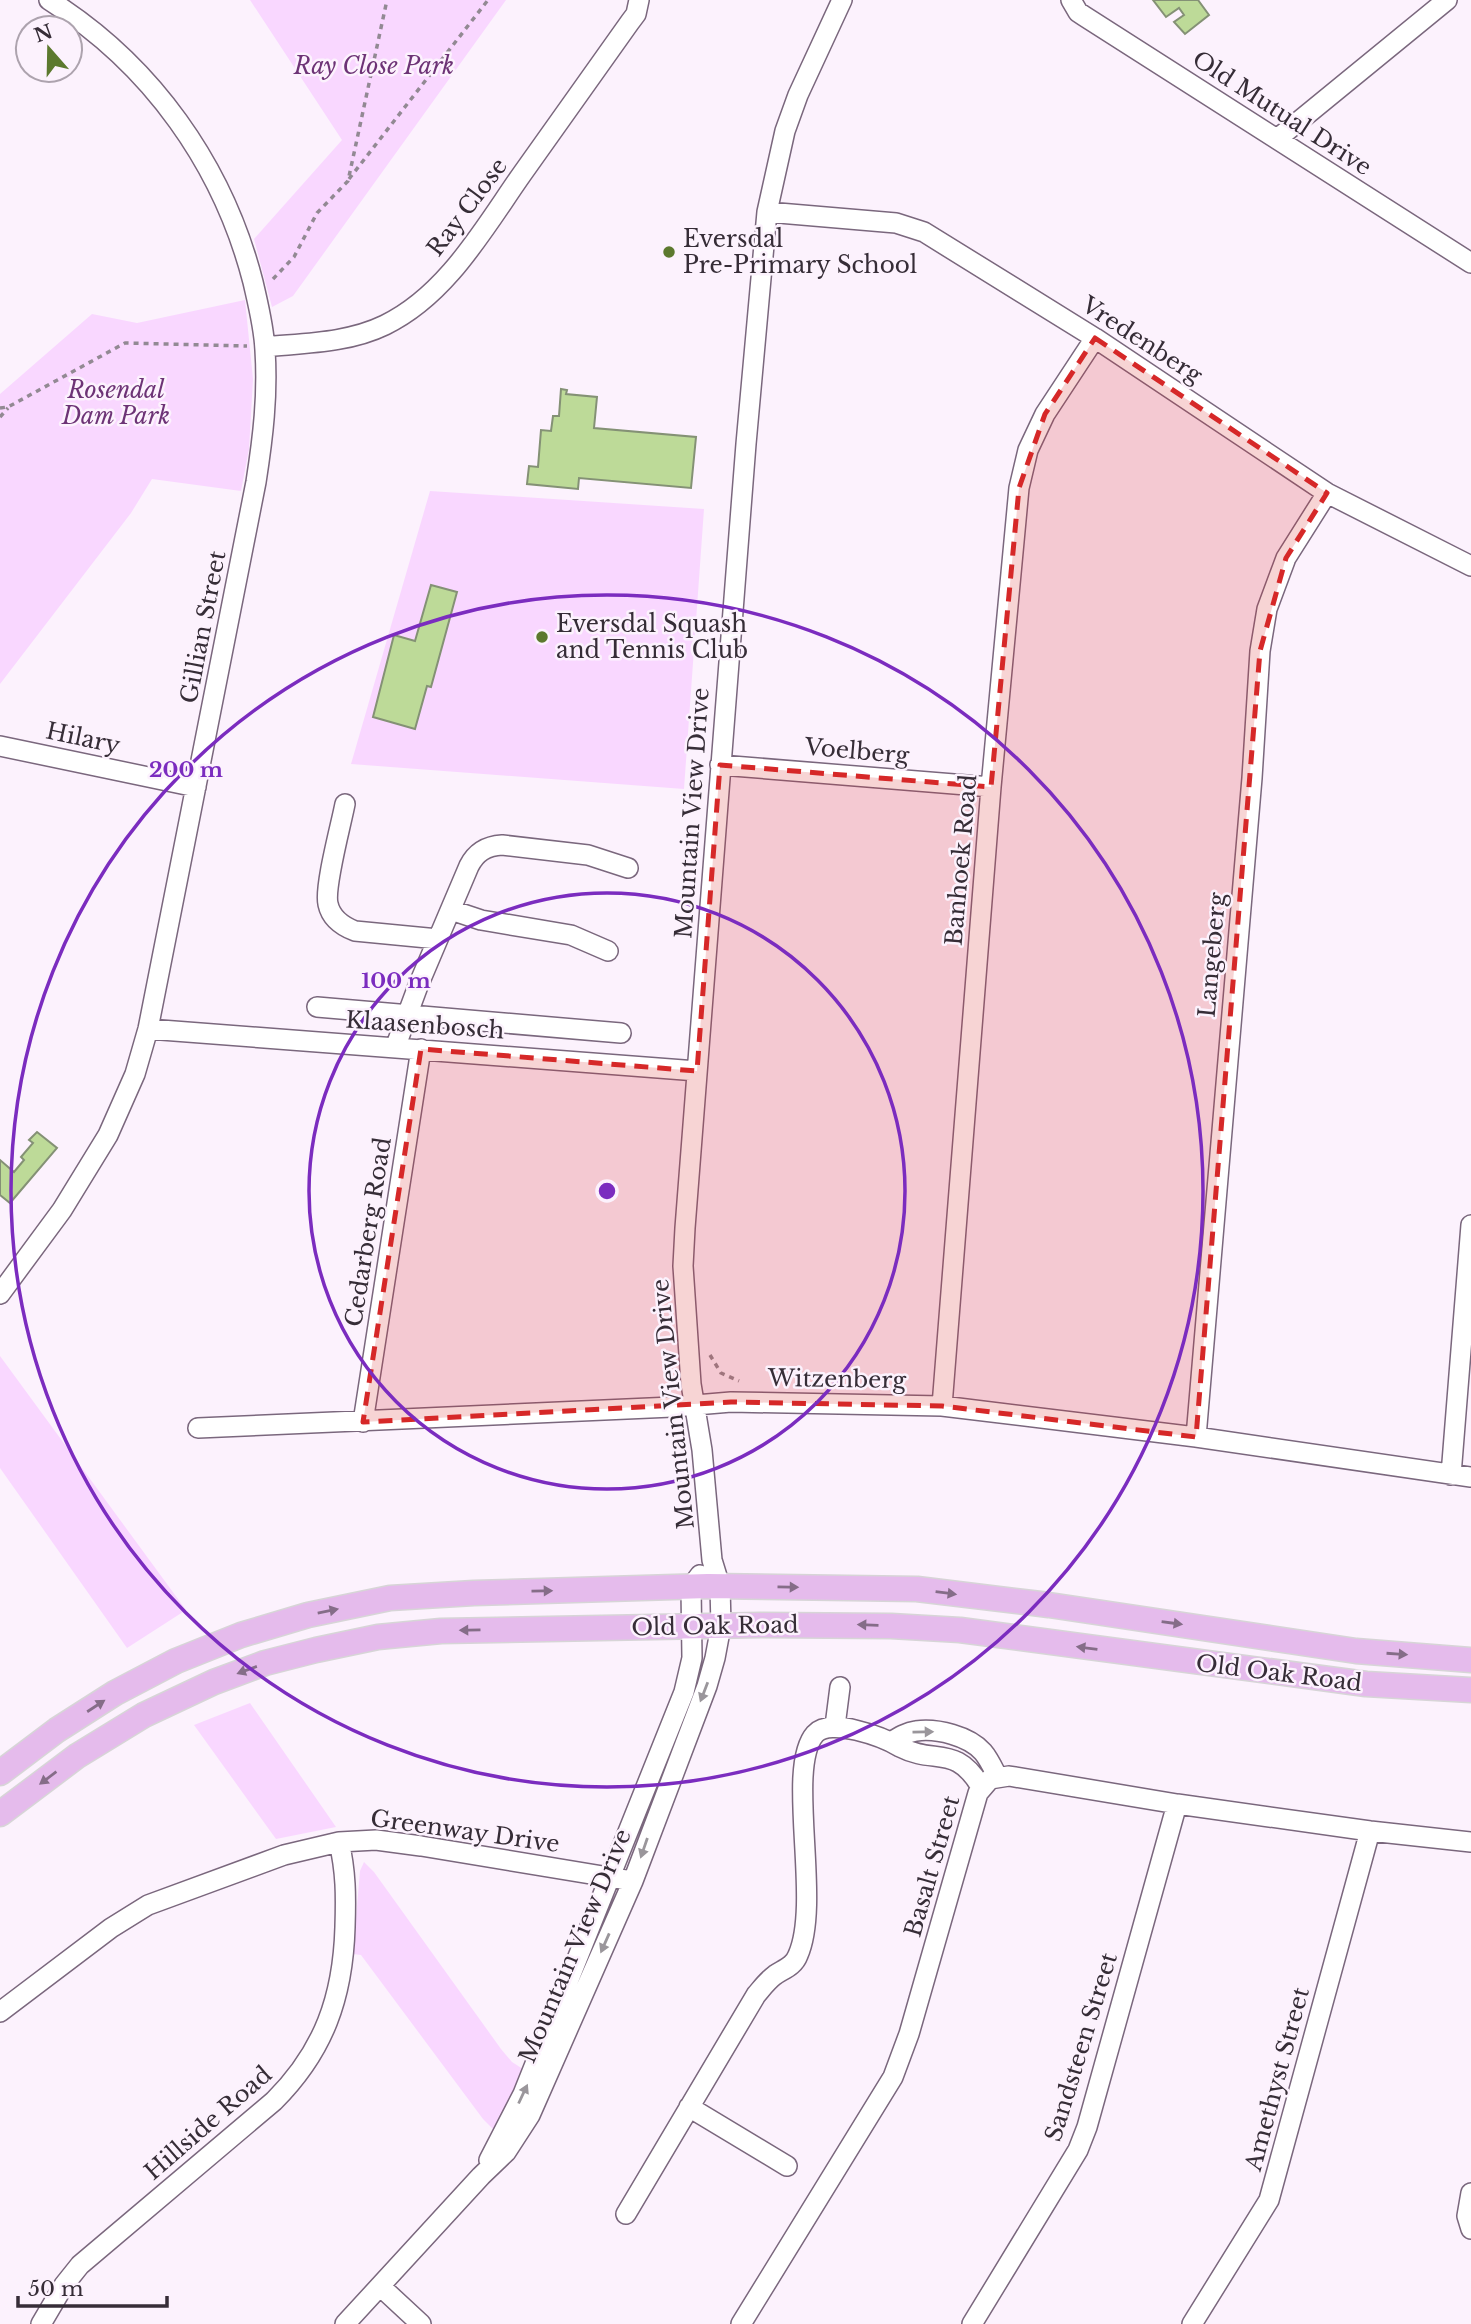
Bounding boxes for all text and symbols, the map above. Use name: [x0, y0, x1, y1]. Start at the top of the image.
north arrow: [14, 14, 84, 84]
text: N: [31, 20, 56, 47]
street label: Old Mutual Drive: [1187, 45, 1377, 181]
park label: Ray Close Park: [293, 52, 454, 80]
street label: Ray Close: [421, 152, 513, 262]
place label: Eversdal Pre-Primary School: [683, 225, 917, 279]
marker: Eversdal Pre-Primary School: [661, 244, 677, 260]
street label: Vredenberg: [1076, 290, 1208, 389]
park label: Rosendal Dam Park: [61, 376, 170, 430]
street label: Gillian Street: [174, 548, 232, 706]
place label: Eversdal Squash and Tennis Club: [556, 610, 748, 664]
marker: Eversdal Squash and Tennis Club: [534, 629, 550, 645]
street label: Mountain View Drive: [669, 687, 715, 939]
street label: Hilary: [43, 717, 123, 760]
street label: Voelberg: [803, 732, 911, 770]
text: 200 m: [149, 757, 223, 783]
street label: Banhoek Road: [940, 773, 982, 947]
street label: Langeberg: [1193, 891, 1231, 1019]
text: 100 m: [361, 968, 431, 994]
street label: Klaasenbosch: [345, 1005, 505, 1045]
street label: Cedarberg Road: [339, 1135, 397, 1329]
centre of rings: [595, 1179, 619, 1203]
street label: Mountain View Drive: [646, 1278, 700, 1530]
street label: Witzenberg: [767, 1364, 907, 1394]
one-way arrow: [778, 1581, 800, 1593]
one-way arrow: [532, 1585, 554, 1597]
one-way arrow: [936, 1587, 958, 1598]
one-way arrow: [317, 1605, 339, 1616]
street label: Old Oak Road: [631, 1611, 799, 1641]
one-way arrow: [1161, 1618, 1183, 1629]
one-way arrow: [856, 1619, 878, 1631]
one-way arrow: [459, 1624, 481, 1636]
one-way arrow: [1076, 1643, 1098, 1654]
street label: Old Oak Road: [1194, 1649, 1364, 1697]
one-way arrow: [1386, 1649, 1408, 1660]
one-way arrow: [237, 1665, 258, 1676]
one-way arrow: [699, 1681, 710, 1702]
one-way arrow: [86, 1699, 105, 1712]
one-way arrow: [913, 1726, 935, 1738]
one-way arrow: [40, 1770, 58, 1785]
street label: Basalt Street: [898, 1792, 966, 1940]
street label: Greenway Drive: [369, 1804, 561, 1858]
street label: Mountain View Drive: [513, 1825, 637, 2067]
one-way arrow: [638, 1838, 649, 1859]
one-way arrow: [599, 1933, 610, 1954]
street label: Sandsteen Street: [1039, 1949, 1123, 2145]
street label: Amethyst Street: [1239, 1984, 1315, 2175]
street label: Hillside Road: [139, 2060, 277, 2186]
one-way arrow: [517, 2084, 529, 2104]
scale bar: [18, 2264, 166, 2308]
text: 50 m: [28, 2276, 84, 2302]

